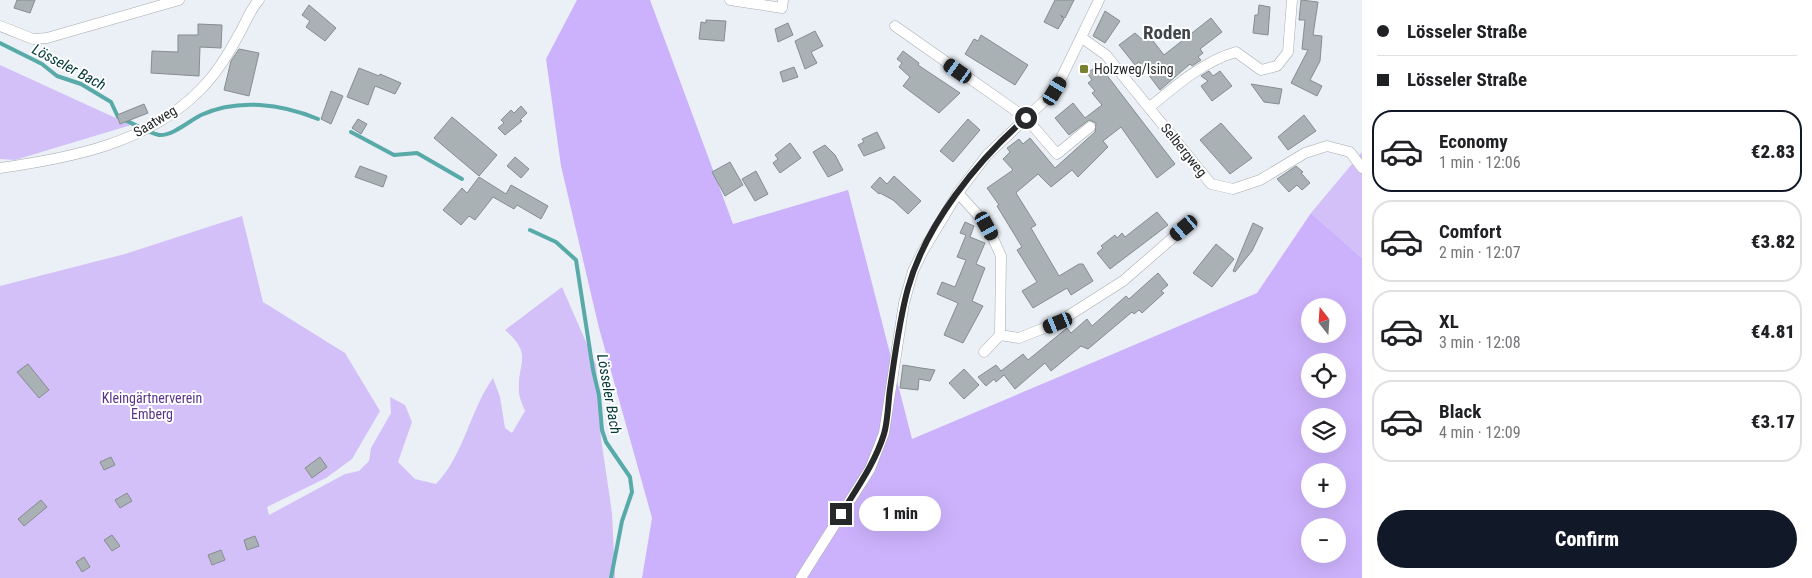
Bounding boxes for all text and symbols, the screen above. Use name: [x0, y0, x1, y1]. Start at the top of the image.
text: Lösseler Straße: [1407, 20, 1527, 43]
district label: Roden: [1143, 21, 1191, 44]
water label: Lösseler Bach: [29, 40, 109, 94]
car: [941, 56, 974, 86]
place label: Holzweg/Ising: [1094, 61, 1174, 77]
marker: Holzweg/Ising: [1078, 63, 1090, 75]
text: Lösseler Straße: [1407, 68, 1527, 91]
car: [1040, 74, 1069, 108]
street label: Saatweg: [131, 102, 179, 140]
route start: [1015, 107, 1037, 129]
street label: Selbergweg: [1158, 120, 1210, 180]
icon: car: [1379, 129, 1424, 174]
text: Economy: [1439, 130, 1508, 153]
text: €2.83: [1751, 140, 1795, 163]
text: 1 min · 12:06: [1439, 153, 1521, 172]
car: [973, 209, 1000, 243]
car: [1167, 213, 1200, 243]
icon: car: [1379, 219, 1424, 264]
text: Comfort: [1439, 220, 1502, 243]
text: €3.82: [1751, 230, 1795, 253]
text: 2 min · 12:07: [1439, 243, 1521, 262]
north arrow: [1301, 298, 1346, 342]
map controls: [1301, 298, 1346, 563]
icon: car: [1379, 309, 1424, 354]
car: [1041, 310, 1074, 336]
text: XL: [1439, 310, 1459, 333]
text: €4.81: [1751, 320, 1795, 343]
text: 3 min · 12:08: [1439, 333, 1521, 352]
water label: Lösseler Bach: [593, 353, 625, 435]
button: locate: [1301, 353, 1346, 398]
park label: Kleingärtnerverein Emberg: [102, 390, 202, 422]
icon: car: [1379, 399, 1424, 444]
text: Black: [1439, 400, 1481, 423]
button: layers: [1301, 408, 1346, 453]
text: €3.17: [1751, 410, 1795, 433]
text: 4 min · 12:09: [1439, 423, 1521, 442]
button: +: [1301, 463, 1346, 508]
callout: 1 min: [858, 496, 941, 532]
route end: [830, 503, 852, 525]
text: 1 min: [882, 504, 918, 523]
button: Confirm: [1377, 510, 1797, 568]
button: −: [1301, 518, 1346, 563]

